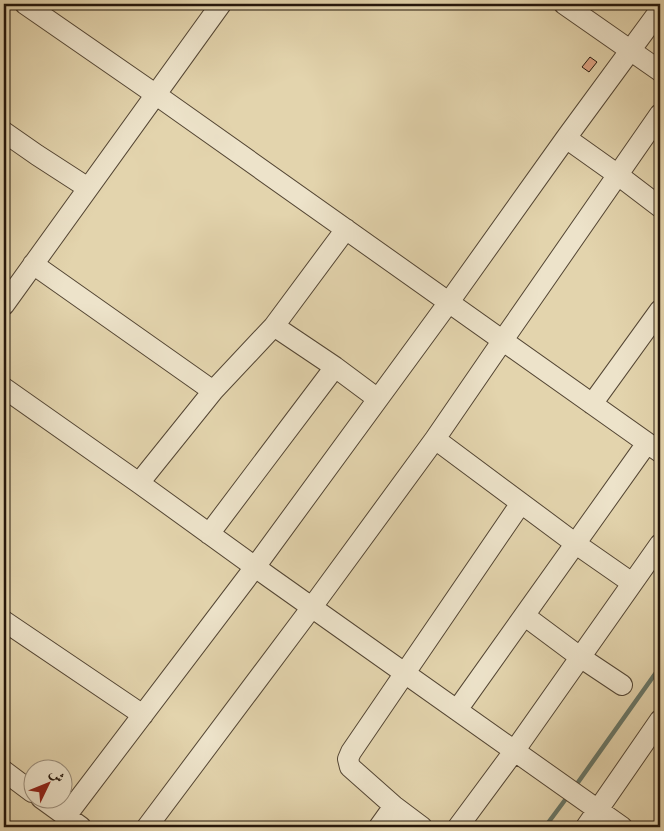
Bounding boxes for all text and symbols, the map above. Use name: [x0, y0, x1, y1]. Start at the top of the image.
north arrow: [22, 758, 72, 808]
text: ش: [47, 766, 67, 786]

